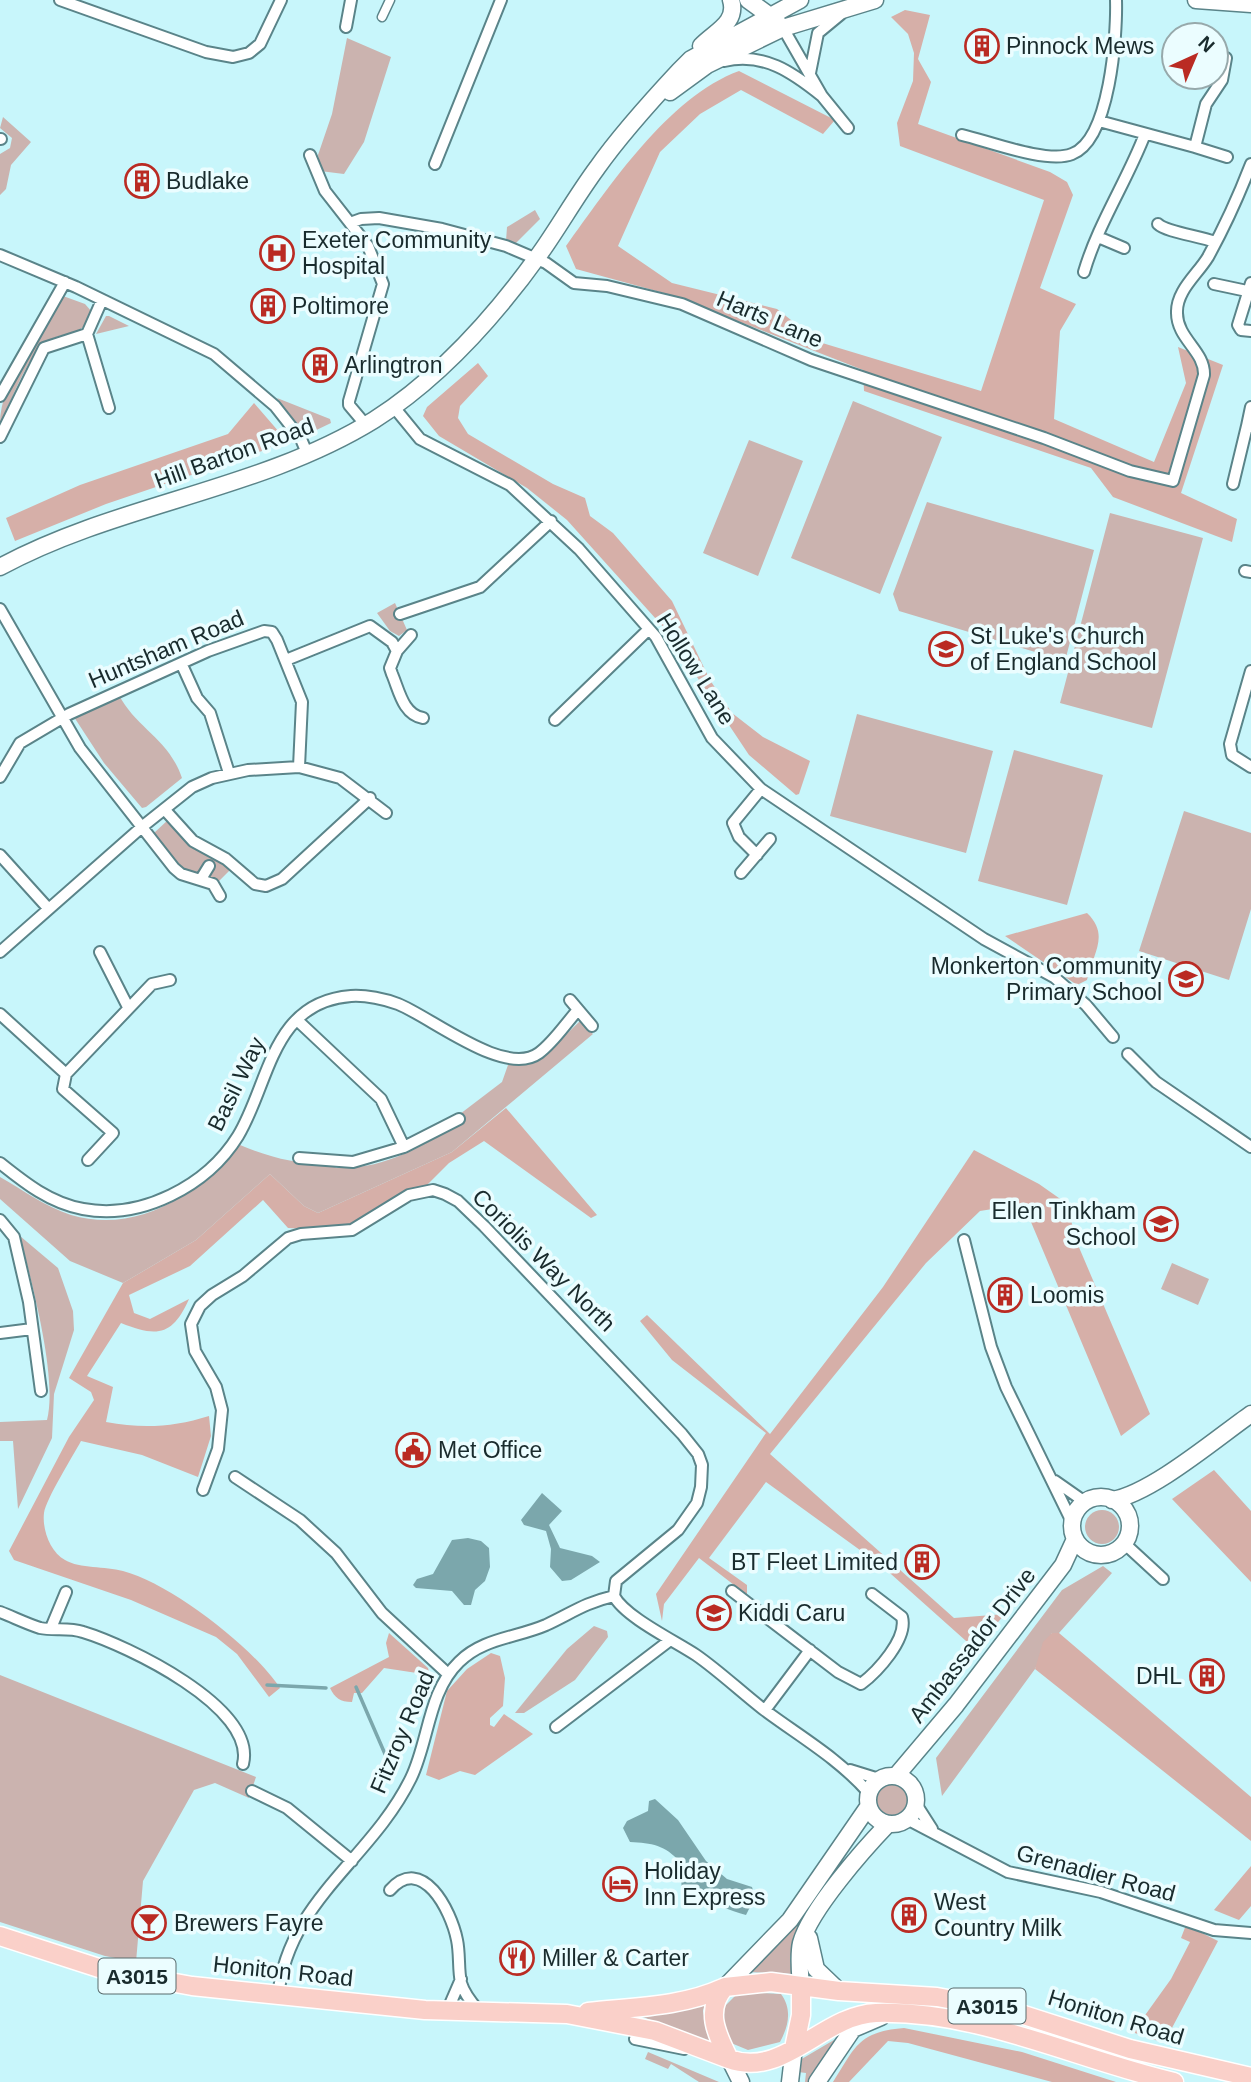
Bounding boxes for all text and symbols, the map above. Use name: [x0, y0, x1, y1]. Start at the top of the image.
north arrow: [1160, 21, 1230, 91]
building icon: Pinnock Mews: [963, 27, 1001, 65]
text: N: [1194, 32, 1219, 56]
place label: Pinnock Mews: [1006, 33, 1154, 59]
building icon: Budlake: [123, 162, 161, 200]
place label: Budlake: [166, 168, 249, 194]
place label: Exeter Community Hospital: [302, 227, 492, 279]
hospital icon: Exeter Community Hospital: [258, 234, 296, 272]
street label: Harts Lane: [713, 285, 827, 353]
building icon: Poltimore: [249, 287, 287, 325]
place label: Poltimore: [292, 293, 389, 319]
building icon: Arlingtron: [301, 346, 339, 384]
place label: Arlingtron: [344, 352, 442, 378]
street label: Hill Barton Road: [151, 412, 317, 494]
street label: Huntsham Road: [84, 605, 248, 693]
street label: Hollow Lane: [651, 608, 741, 730]
place label: St Luke's Church of England School: [970, 623, 1157, 675]
school or university icon: St Luke's Church of England School: [927, 630, 965, 668]
place label: Monkerton Community Primary School: [931, 953, 1162, 1005]
school or university icon: Monkerton Community Primary School: [1167, 960, 1205, 998]
street label: Basil Way: [202, 1032, 270, 1135]
street label: Coriolis Way North: [467, 1183, 621, 1337]
place label: Ellen Tinkham School: [992, 1198, 1136, 1250]
school or university icon: Ellen Tinkham School: [1142, 1205, 1180, 1243]
building icon: Loomis: [986, 1276, 1024, 1314]
place label: Loomis: [1030, 1282, 1104, 1308]
public building icon: Met Office: [394, 1431, 432, 1469]
place label: Met Office: [438, 1437, 542, 1463]
building icon: BT Fleet Limited: [903, 1543, 941, 1581]
place label: BT Fleet Limited: [731, 1549, 898, 1575]
street label: Ambassador Drive: [904, 1562, 1040, 1728]
school or university icon: Kiddi Caru: [695, 1594, 733, 1632]
place label: Kiddi Caru: [738, 1600, 845, 1626]
building icon: DHL: [1188, 1657, 1226, 1695]
place label: DHL: [1136, 1663, 1182, 1689]
street label: Fitzroy Road: [365, 1667, 439, 1797]
street label: Grenadier Road: [1014, 1839, 1178, 1907]
place label: Holiday Inn Express: [644, 1858, 765, 1910]
hotel icon: Holiday Inn Express: [601, 1865, 639, 1903]
place label: West Country Milk: [934, 1889, 1062, 1941]
building icon: West Country Milk: [890, 1896, 928, 1934]
bar icon: Brewers Fayre: [130, 1904, 168, 1942]
place label: Brewers Fayre: [174, 1910, 324, 1936]
restaurant icon: Miller & Carter: [498, 1939, 536, 1977]
place label: Miller & Carter: [542, 1945, 689, 1971]
street label: Honiton Road: [212, 1951, 354, 1991]
road number: A3015: [99, 1958, 176, 1994]
street label: Honiton Road: [1045, 1984, 1187, 2050]
road number: A3015: [948, 1988, 1026, 2024]

